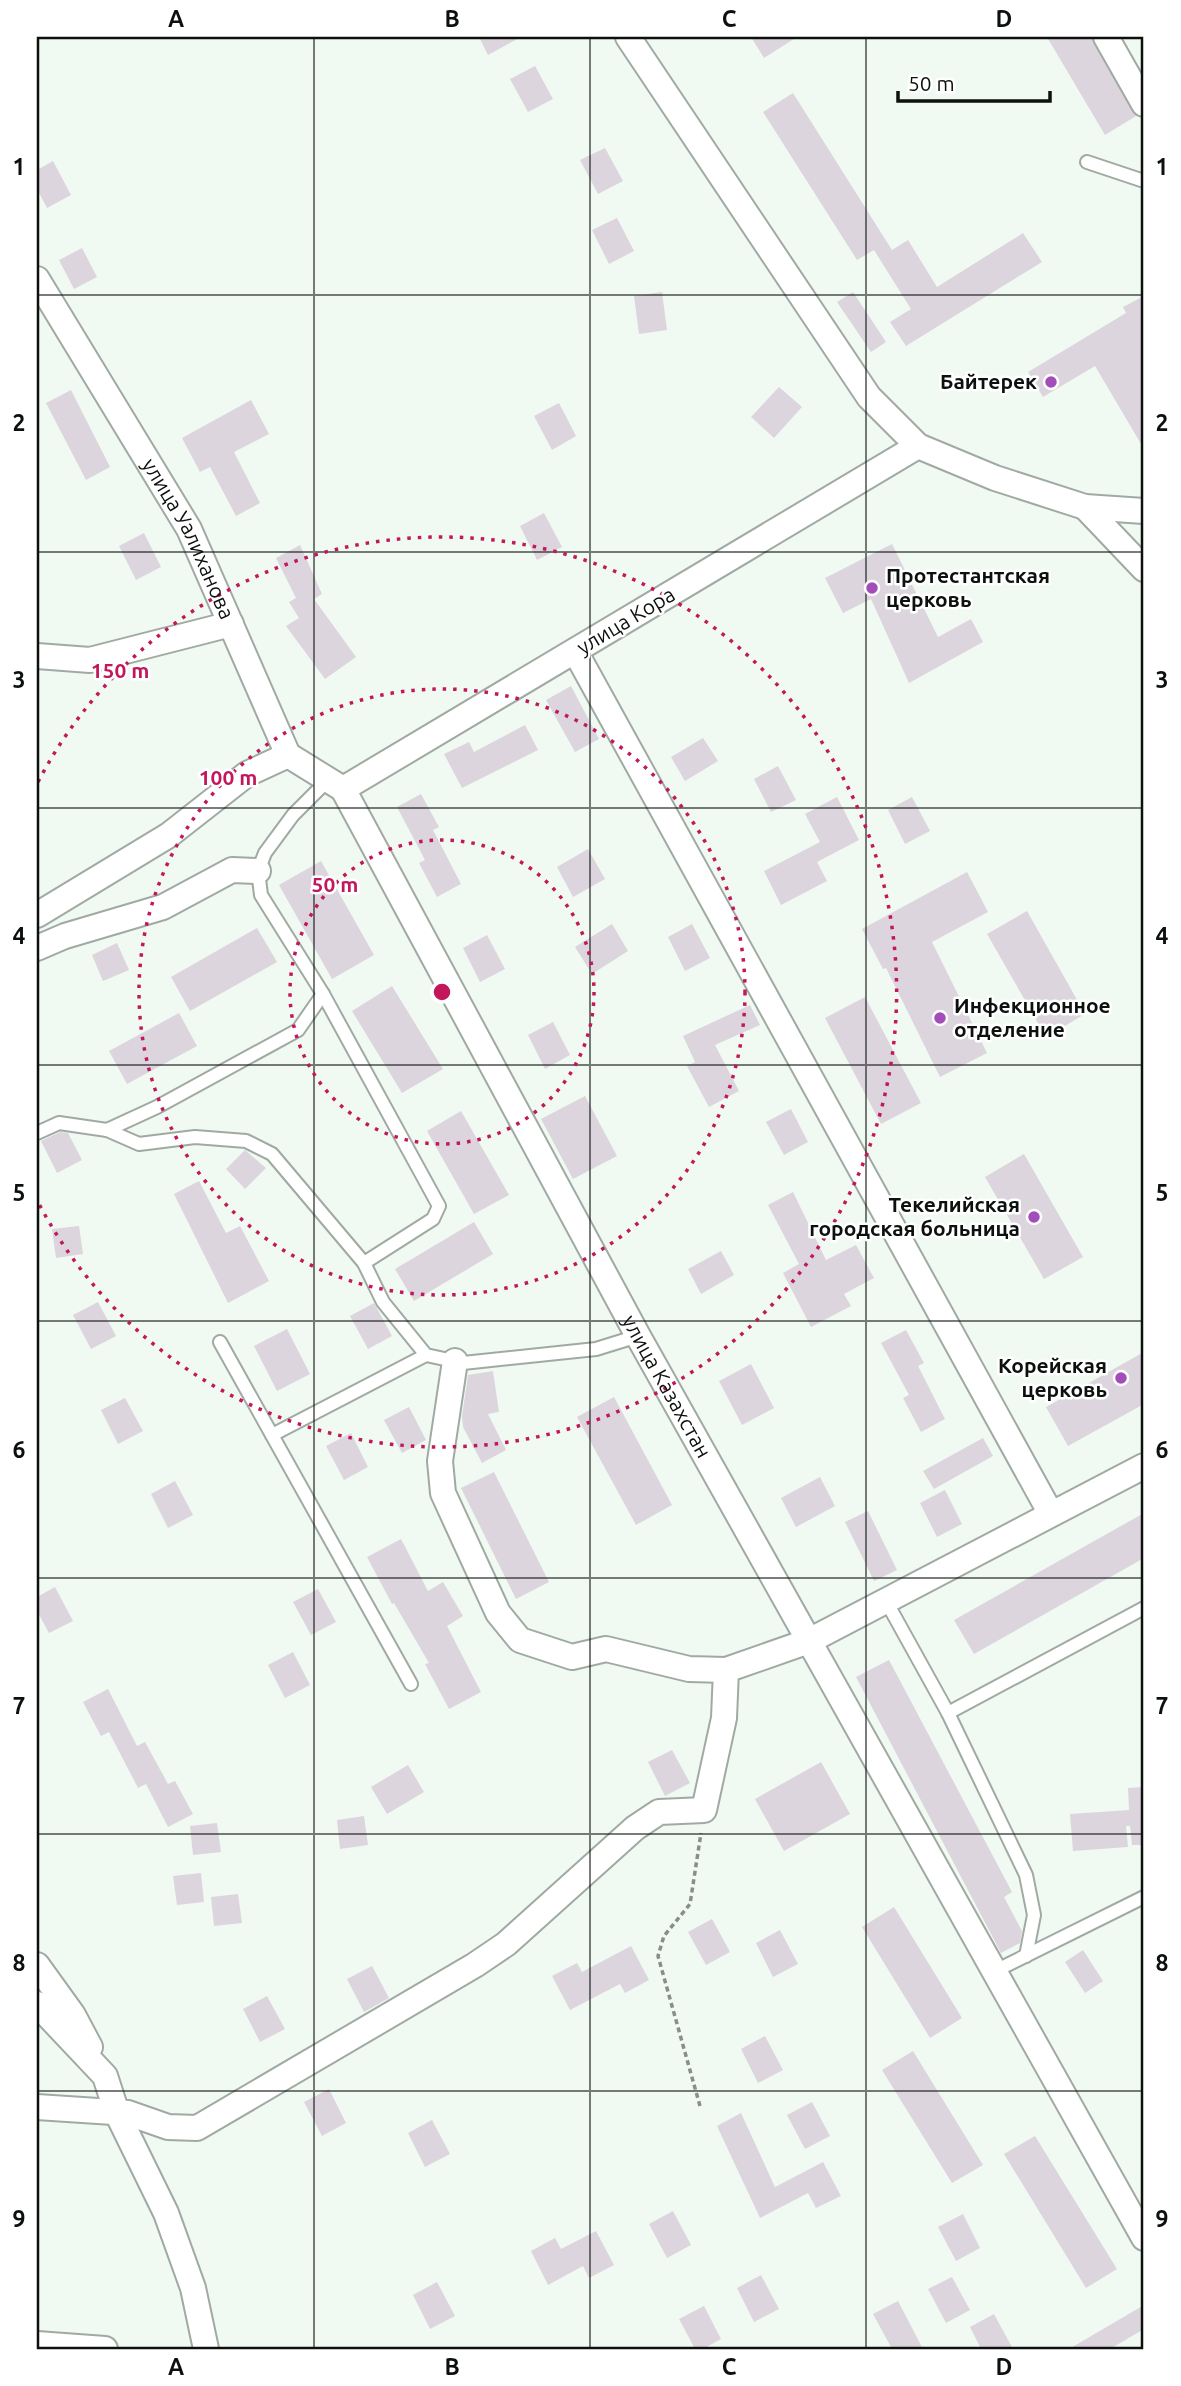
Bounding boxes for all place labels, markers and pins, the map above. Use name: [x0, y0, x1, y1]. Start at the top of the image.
place label: Байтерек: [940, 369, 1037, 393]
marker: Байтерек: [1043, 374, 1059, 390]
place label: Протестантская церковь: [886, 563, 1050, 611]
marker: Протестантская церковь: [864, 580, 880, 596]
centre of rings: [430, 980, 454, 1004]
place label: Инфекционное отделение: [954, 993, 1111, 1041]
marker: Инфекционное отделение: [932, 1010, 948, 1026]
place label: Текелийская городская больница: [809, 1192, 1020, 1240]
marker: Текелийская городская больница: [1026, 1209, 1042, 1225]
place label: Корейская церковь: [998, 1353, 1107, 1401]
marker: Корейская церковь: [1113, 1370, 1129, 1386]

